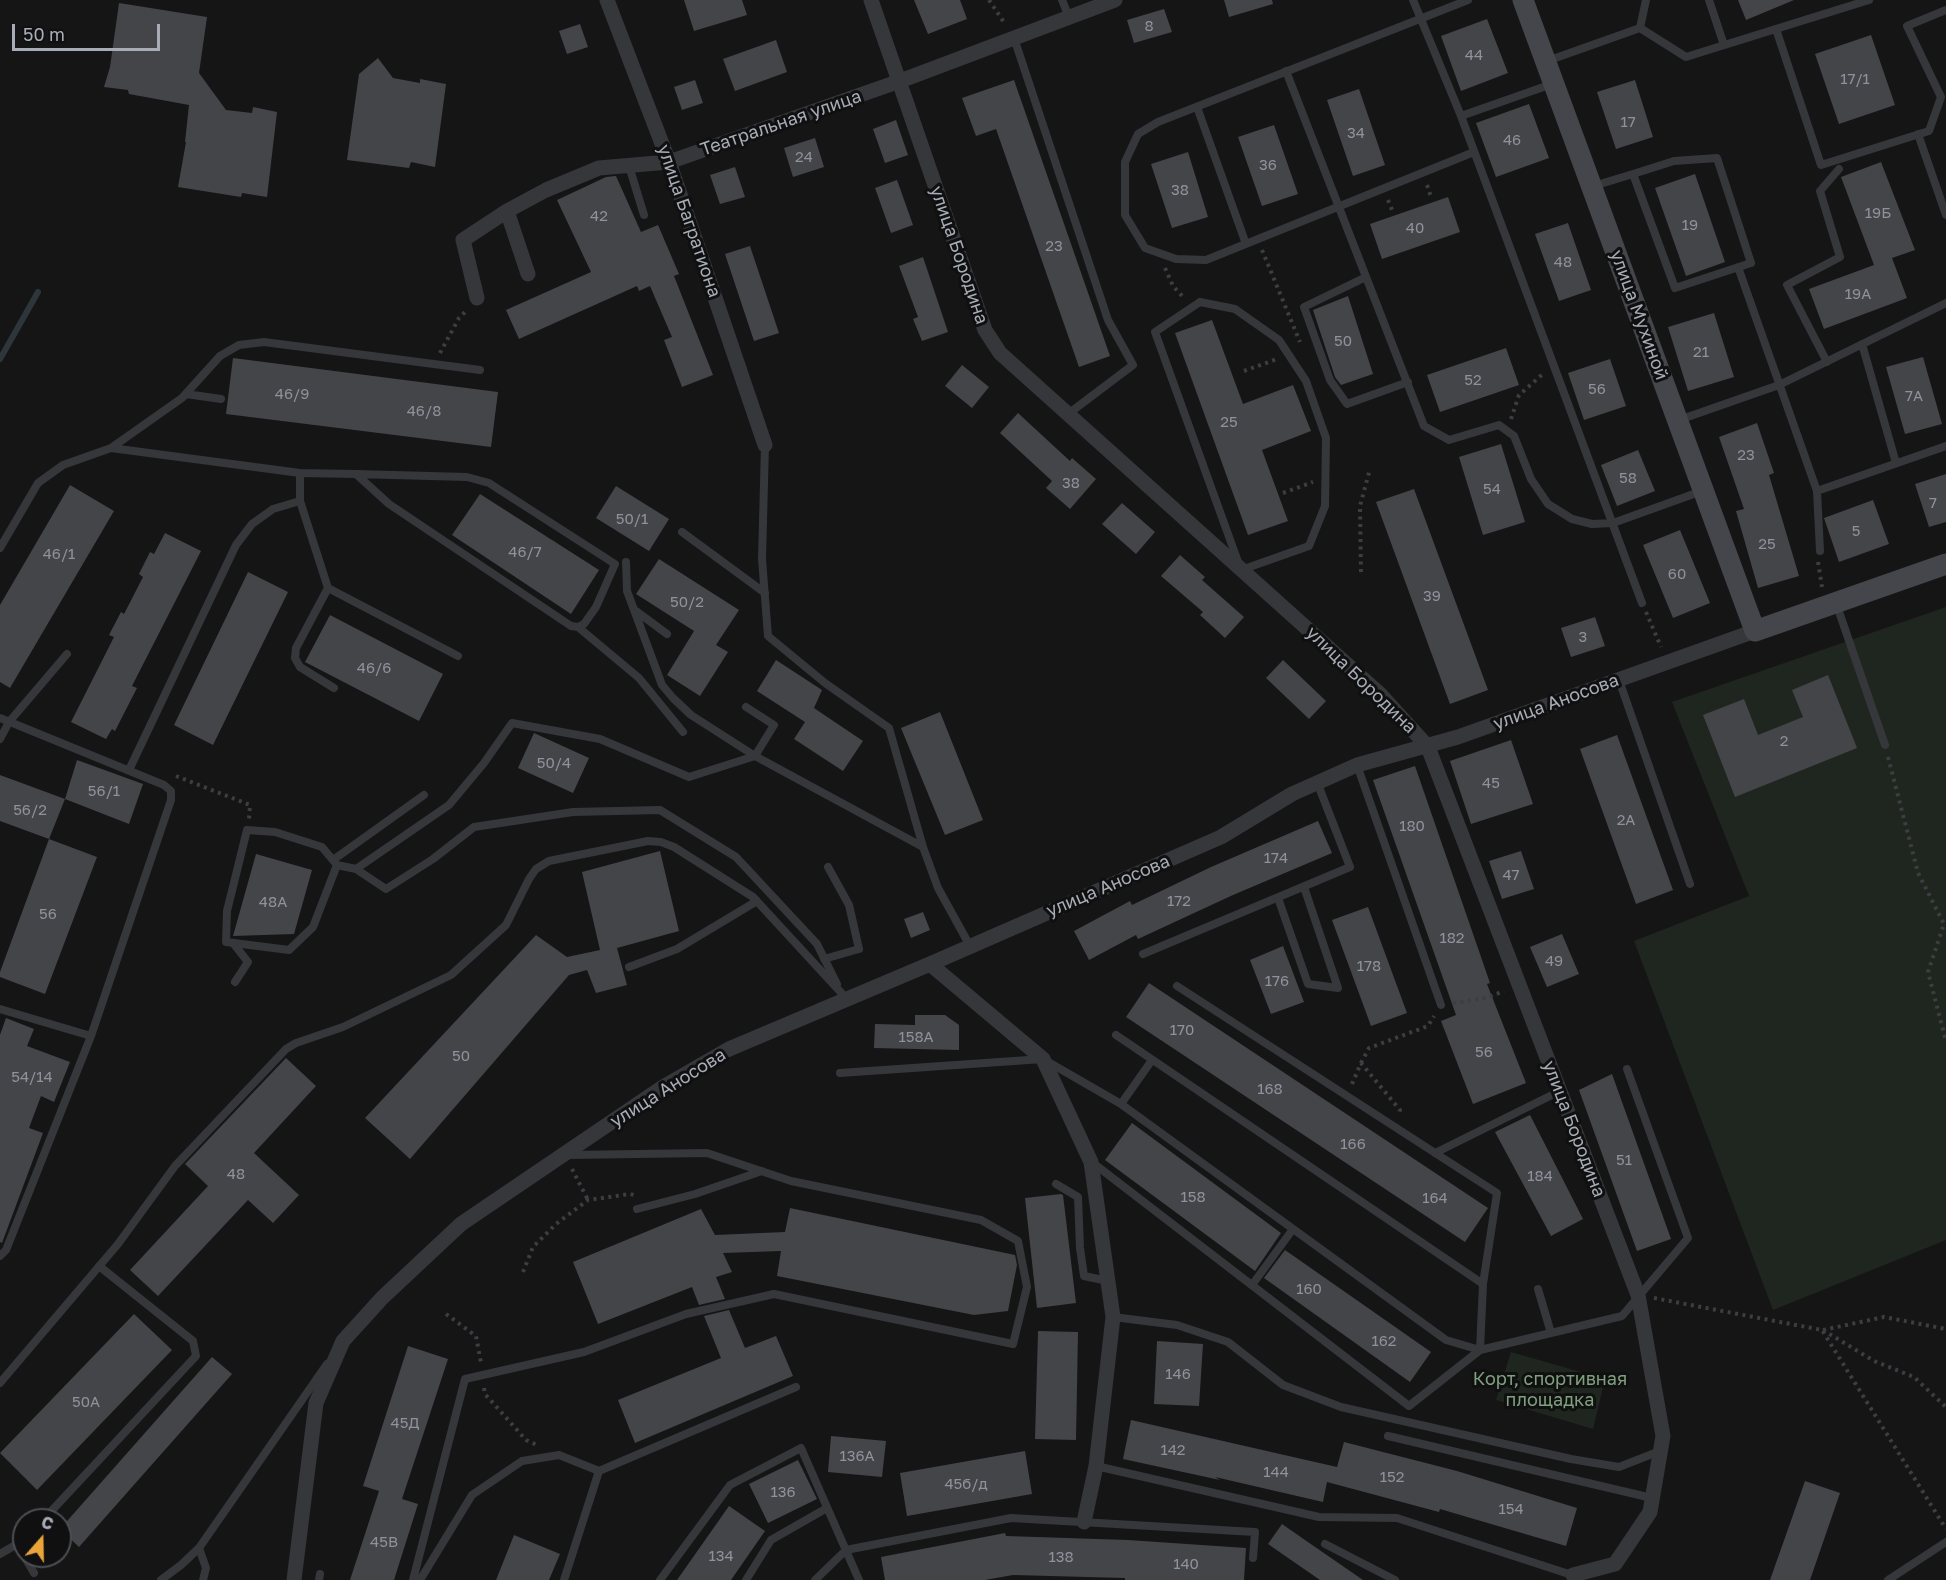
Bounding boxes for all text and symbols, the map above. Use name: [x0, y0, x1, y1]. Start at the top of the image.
scale bar: [15, 12, 164, 50]
house number: 8: [1144, 17, 1154, 35]
text: 50 m: [23, 23, 65, 45]
house number: 44: [1465, 46, 1483, 64]
house number: 17/1: [1840, 70, 1870, 88]
street label: Театральная улица: [698, 85, 864, 161]
house number: 17: [1620, 113, 1636, 131]
house number: 34: [1347, 124, 1365, 142]
house number: 46: [1503, 131, 1521, 149]
street label: улица Багратиона: [653, 142, 725, 300]
house number: 24: [795, 148, 813, 166]
house number: 36: [1259, 156, 1277, 174]
house number: 38: [1171, 181, 1189, 199]
street label: улица Бородина: [925, 183, 993, 327]
house number: 19Б: [1865, 204, 1891, 222]
house number: 42: [590, 207, 608, 225]
house number: 19: [1682, 216, 1698, 234]
house number: 40: [1406, 219, 1424, 237]
house number: 23: [1045, 237, 1063, 255]
street label: улица Мухиной: [1605, 247, 1673, 383]
house number: 48: [1554, 253, 1572, 271]
house number: 19А: [1845, 285, 1871, 303]
house number: 50: [1334, 332, 1352, 350]
house number: 21: [1693, 343, 1709, 361]
house number: 52: [1464, 371, 1482, 389]
house number: 56: [1588, 380, 1606, 398]
house number: 46/9: [275, 385, 309, 403]
house number: 7А: [1905, 387, 1923, 405]
house number: 46/8: [407, 402, 441, 420]
house number: 25: [1220, 413, 1238, 431]
house number: 23: [1737, 446, 1755, 464]
house number: 58: [1619, 469, 1637, 487]
house number: 38: [1062, 474, 1080, 492]
house number: 54: [1483, 480, 1501, 498]
house number: 7: [1929, 494, 1937, 512]
house number: 50/1: [616, 510, 648, 528]
house number: 5: [1852, 522, 1860, 540]
house number: 25: [1758, 535, 1776, 553]
house number: 46/7: [508, 543, 542, 561]
house number: 46/1: [43, 545, 75, 563]
house number: 60: [1668, 565, 1686, 583]
house number: 39: [1423, 587, 1441, 605]
house number: 50/2: [670, 593, 704, 611]
street label: улица Бородина: [1301, 622, 1421, 738]
house number: 3: [1579, 628, 1587, 646]
house number: 46/6: [357, 659, 391, 677]
street label: улица Аносова: [1490, 669, 1622, 735]
house number: 2: [1780, 732, 1788, 750]
house number: 50/4: [537, 754, 571, 772]
house number: 45: [1482, 774, 1500, 792]
house number: 56/1: [88, 782, 120, 800]
house number: 56/2: [13, 801, 47, 819]
house number: 2А: [1617, 811, 1635, 829]
house number: 180: [1399, 817, 1425, 835]
house number: 174: [1264, 849, 1288, 867]
street label: улица Аносова: [1043, 850, 1173, 922]
house number: 47: [1502, 866, 1520, 884]
house number: 172: [1167, 892, 1191, 910]
house number: 48А: [259, 893, 287, 911]
house number: 56: [39, 905, 57, 923]
house number: 182: [1439, 929, 1465, 947]
house number: 49: [1545, 952, 1563, 970]
house number: 178: [1357, 957, 1381, 975]
house number: 176: [1265, 972, 1289, 990]
house number: 170: [1170, 1021, 1194, 1039]
house number: 158А: [898, 1028, 934, 1046]
house number: 56: [1475, 1043, 1493, 1061]
street label: улица Аносова: [606, 1044, 730, 1132]
house number: 50: [452, 1047, 470, 1065]
street label: улица Бородина: [1538, 1058, 1610, 1200]
house number: 54/14: [11, 1068, 53, 1086]
house number: 168: [1257, 1080, 1283, 1098]
house number: 166: [1340, 1135, 1366, 1153]
house number: 51: [1616, 1151, 1632, 1169]
house number: 48: [227, 1165, 245, 1183]
house number: 184: [1527, 1167, 1553, 1185]
house number: 158: [1180, 1188, 1206, 1206]
house number: 164: [1422, 1189, 1448, 1207]
house number: 160: [1296, 1280, 1322, 1298]
house number: 162: [1371, 1332, 1397, 1350]
house number: 146: [1165, 1365, 1191, 1383]
park label: Корт, спортивная площадка: [1473, 1368, 1627, 1410]
house number: 50А: [72, 1393, 100, 1411]
house number: 45Д: [391, 1414, 419, 1432]
house number: 142: [1160, 1441, 1186, 1459]
house number: 136А: [839, 1447, 875, 1465]
house number: 144: [1263, 1463, 1289, 1481]
house number: 152: [1380, 1468, 1404, 1486]
house number: 45б/д: [944, 1475, 988, 1493]
house number: 136: [770, 1483, 796, 1501]
house number: 154: [1498, 1500, 1524, 1518]
north arrow: [12, 1508, 72, 1568]
text: С: [39, 1512, 56, 1534]
house number: 45В: [370, 1533, 398, 1551]
house number: 134: [708, 1547, 734, 1565]
house number: 138: [1048, 1548, 1074, 1566]
house number: 140: [1173, 1555, 1199, 1573]

